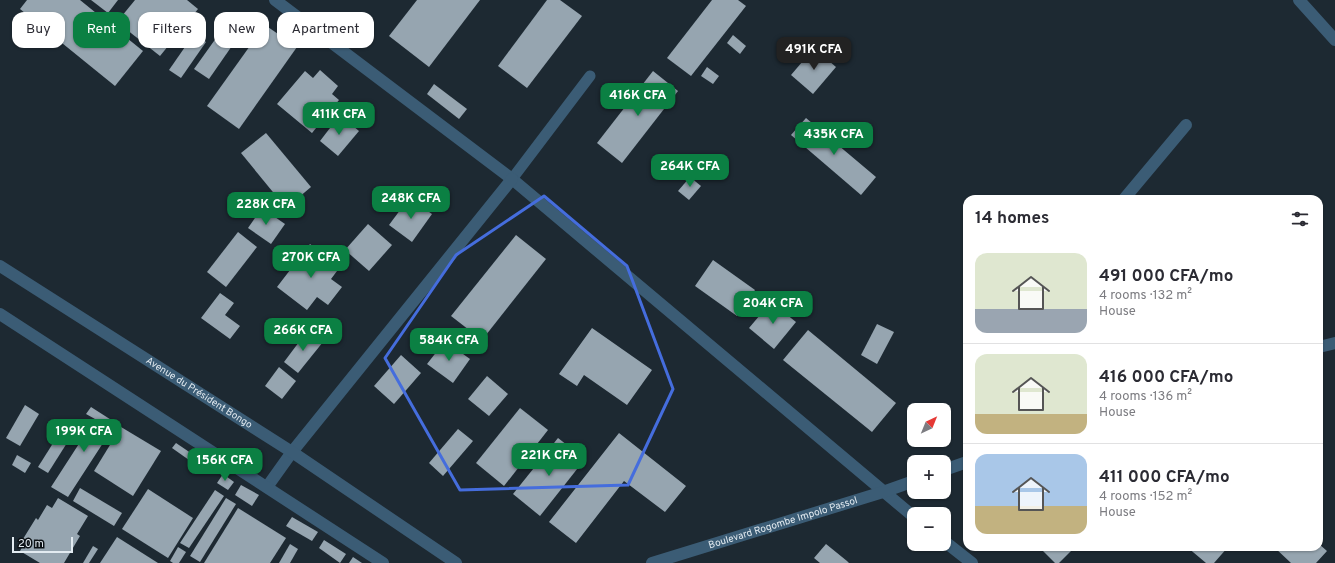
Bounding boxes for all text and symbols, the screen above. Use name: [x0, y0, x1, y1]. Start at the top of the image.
chip: Buy: [12, 12, 65, 48]
chip: Rent: [73, 12, 130, 48]
chip: Filters: [138, 12, 206, 48]
chip: New: [214, 12, 269, 48]
chip: Apartment: [277, 12, 374, 48]
pin: 491K CFA: [773, 37, 855, 71]
text: 491K CFA: [785, 42, 843, 58]
pin: 416K CFA: [597, 83, 679, 117]
text: 416K CFA: [609, 88, 667, 104]
pin: 411K CFA: [298, 102, 380, 136]
text: 411K CFA: [312, 107, 366, 123]
pin: 435K CFA: [793, 122, 875, 156]
text: 435K CFA: [804, 127, 864, 143]
pin: 264K CFA: [649, 154, 731, 188]
text: 264K CFA: [660, 159, 720, 175]
pin: 248K CFA: [370, 186, 452, 220]
text: 248K CFA: [381, 191, 441, 207]
pin: 228K CFA: [225, 192, 307, 226]
text: 228K CFA: [236, 197, 296, 213]
text: 14 homes: [975, 208, 1049, 230]
icon: filters: [1289, 208, 1311, 230]
pin: 270K CFA: [270, 245, 352, 279]
text: 270K CFA: [281, 250, 341, 266]
text: 491 000 CFA/mo: [1099, 266, 1233, 288]
icon: home: [1007, 269, 1055, 317]
text: 4 rooms · 132 m²: [1099, 288, 1192, 304]
pin: 204K CFA: [732, 291, 814, 325]
text: 204K CFA: [743, 296, 803, 312]
text: House: [1099, 304, 1136, 320]
pin: 266K CFA: [262, 318, 344, 352]
text: 266K CFA: [273, 323, 333, 339]
pin: 584K CFA: [408, 328, 490, 362]
text: 584K CFA: [419, 333, 479, 349]
street label: Avenue du Président Bongo: [143, 354, 255, 432]
text: 416 000 CFA/mo: [1099, 367, 1233, 389]
icon: home: [1007, 370, 1055, 418]
text: 4 rooms · 136 m²: [1099, 389, 1192, 405]
north arrow: [907, 403, 951, 447]
map controls: [907, 403, 951, 551]
text: House: [1099, 405, 1136, 421]
pin: 199K CFA: [43, 419, 125, 453]
text: 199K CFA: [56, 424, 112, 440]
pin: 221K CFA: [508, 443, 590, 477]
pin: 156K CFA: [184, 448, 266, 482]
text: 221K CFA: [521, 448, 577, 464]
text: 156K CFA: [197, 453, 253, 469]
button: +: [907, 455, 951, 499]
text: 411 000 CFA/mo: [1099, 467, 1230, 489]
icon: home: [1007, 470, 1055, 518]
text: 4 rooms · 152 m²: [1099, 489, 1192, 505]
street label: Boulevard Rogombe Impolo Passol: [707, 494, 859, 552]
text: House: [1099, 505, 1136, 521]
button: −: [907, 507, 951, 551]
scale bar: [12, 535, 73, 554]
text: 20 m: [18, 537, 44, 551]

